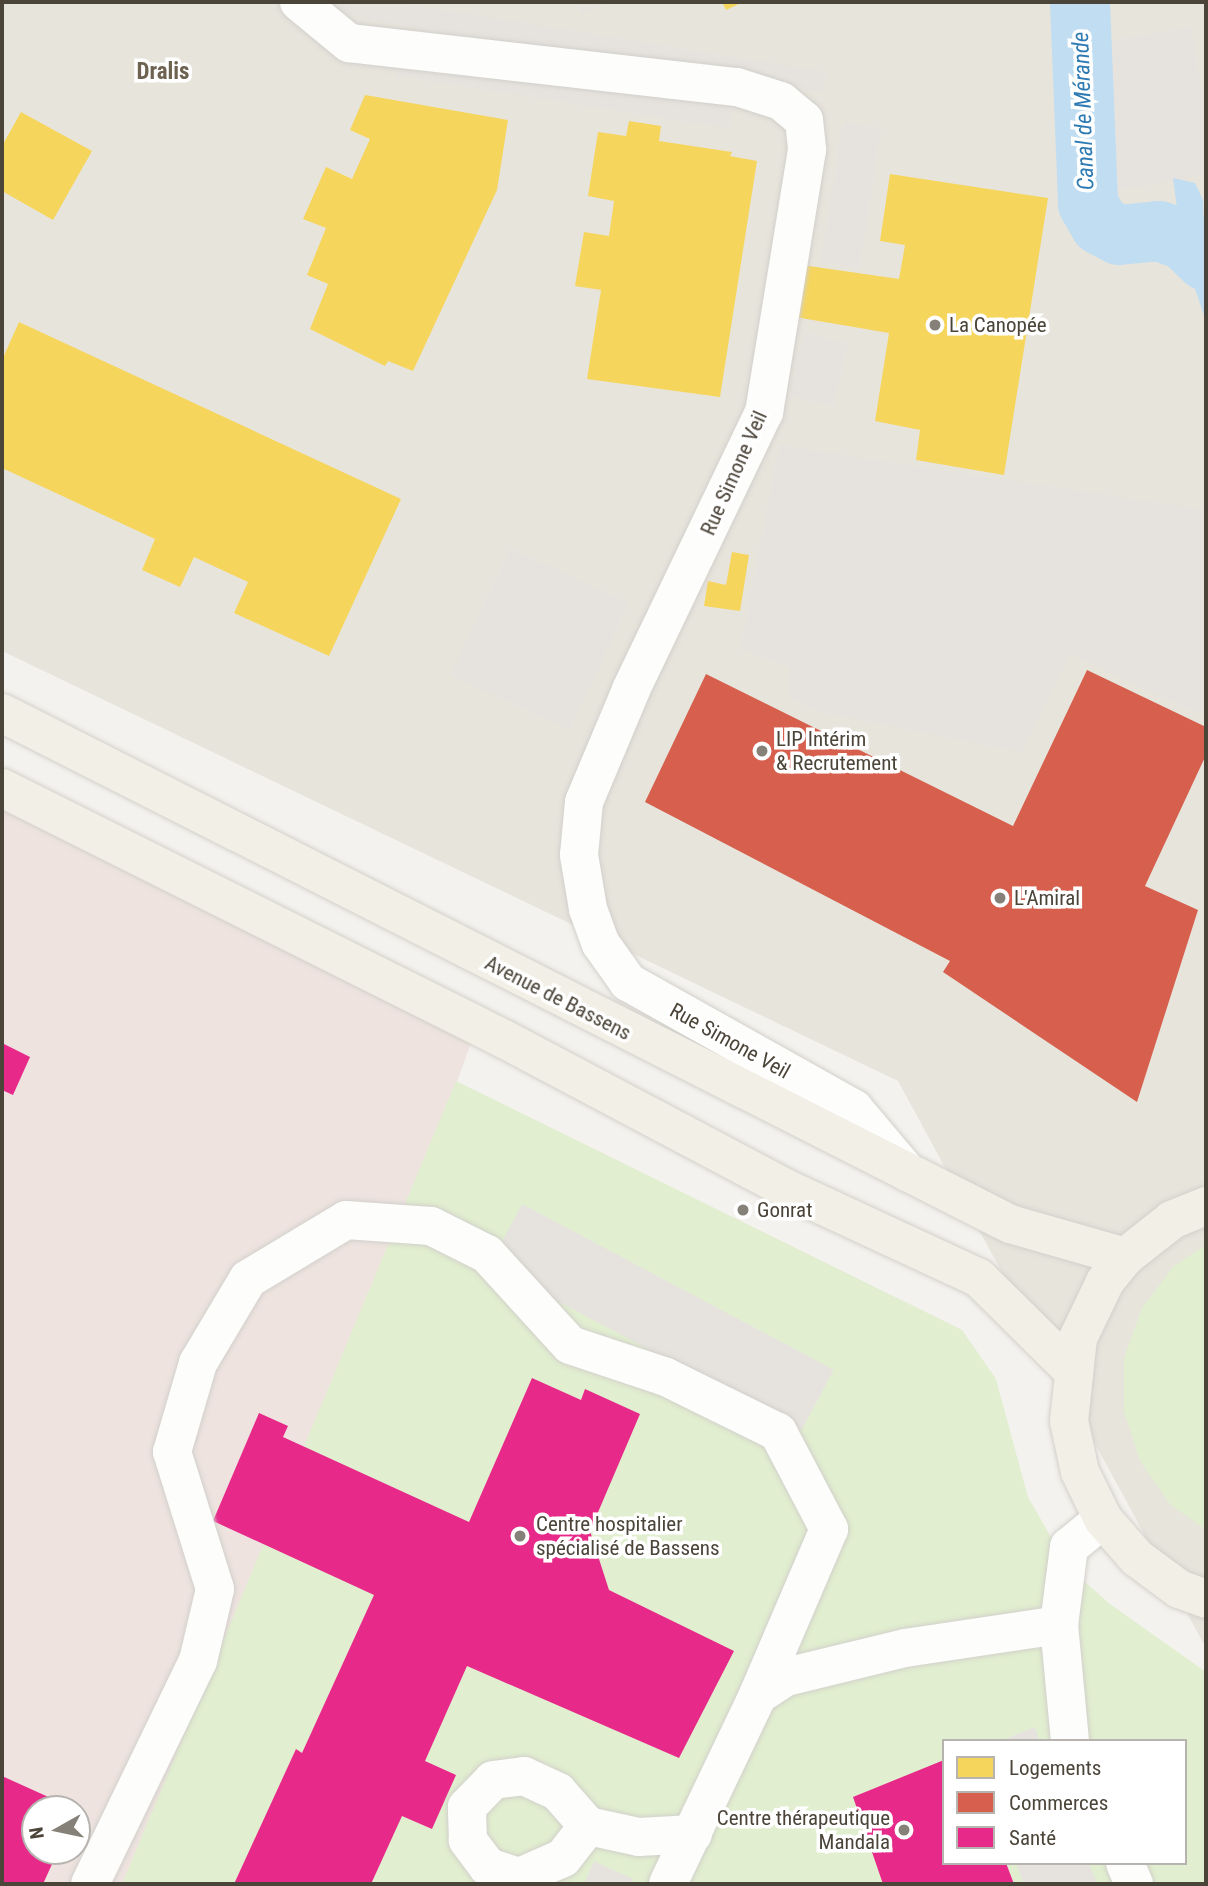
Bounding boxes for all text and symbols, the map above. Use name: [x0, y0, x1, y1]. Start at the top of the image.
water label: Canal de Mérande: [1067, 31, 1101, 191]
district label: Dralis: [136, 58, 190, 86]
place label: La Canopée: [949, 312, 1047, 338]
marker: La Canopée: [927, 317, 943, 333]
street label: Rue Simone Veil: [695, 407, 773, 539]
place label: LIP Intérim & Recrutement: [776, 726, 898, 776]
marker: LIP Intérim & Recrutement: [754, 743, 770, 759]
place label: L'Amiral: [1014, 885, 1080, 911]
marker: L'Amiral: [992, 890, 1008, 906]
street label: Avenue de Bassens: [481, 950, 635, 1046]
street label: Rue Simone Veil: [665, 998, 795, 1084]
place label: Gonrat: [757, 1197, 812, 1223]
marker: Gonrat: [735, 1202, 751, 1218]
place label: Centre hospitalier spécialisé de Bassens: [536, 1511, 720, 1561]
marker: Centre hospitalier spécialisé de Bassens: [510, 1526, 530, 1546]
legend: [942, 1739, 1187, 1865]
text: Logements: [1009, 1756, 1101, 1780]
text: Commerces: [1009, 1791, 1108, 1815]
north arrow: [21, 1795, 91, 1865]
place label: Centre thérapeutique Mandala: [717, 1805, 890, 1855]
marker: Centre thérapeutique Mandala: [896, 1822, 912, 1838]
text: N: [24, 1826, 49, 1841]
text: Santé: [1009, 1826, 1056, 1850]

